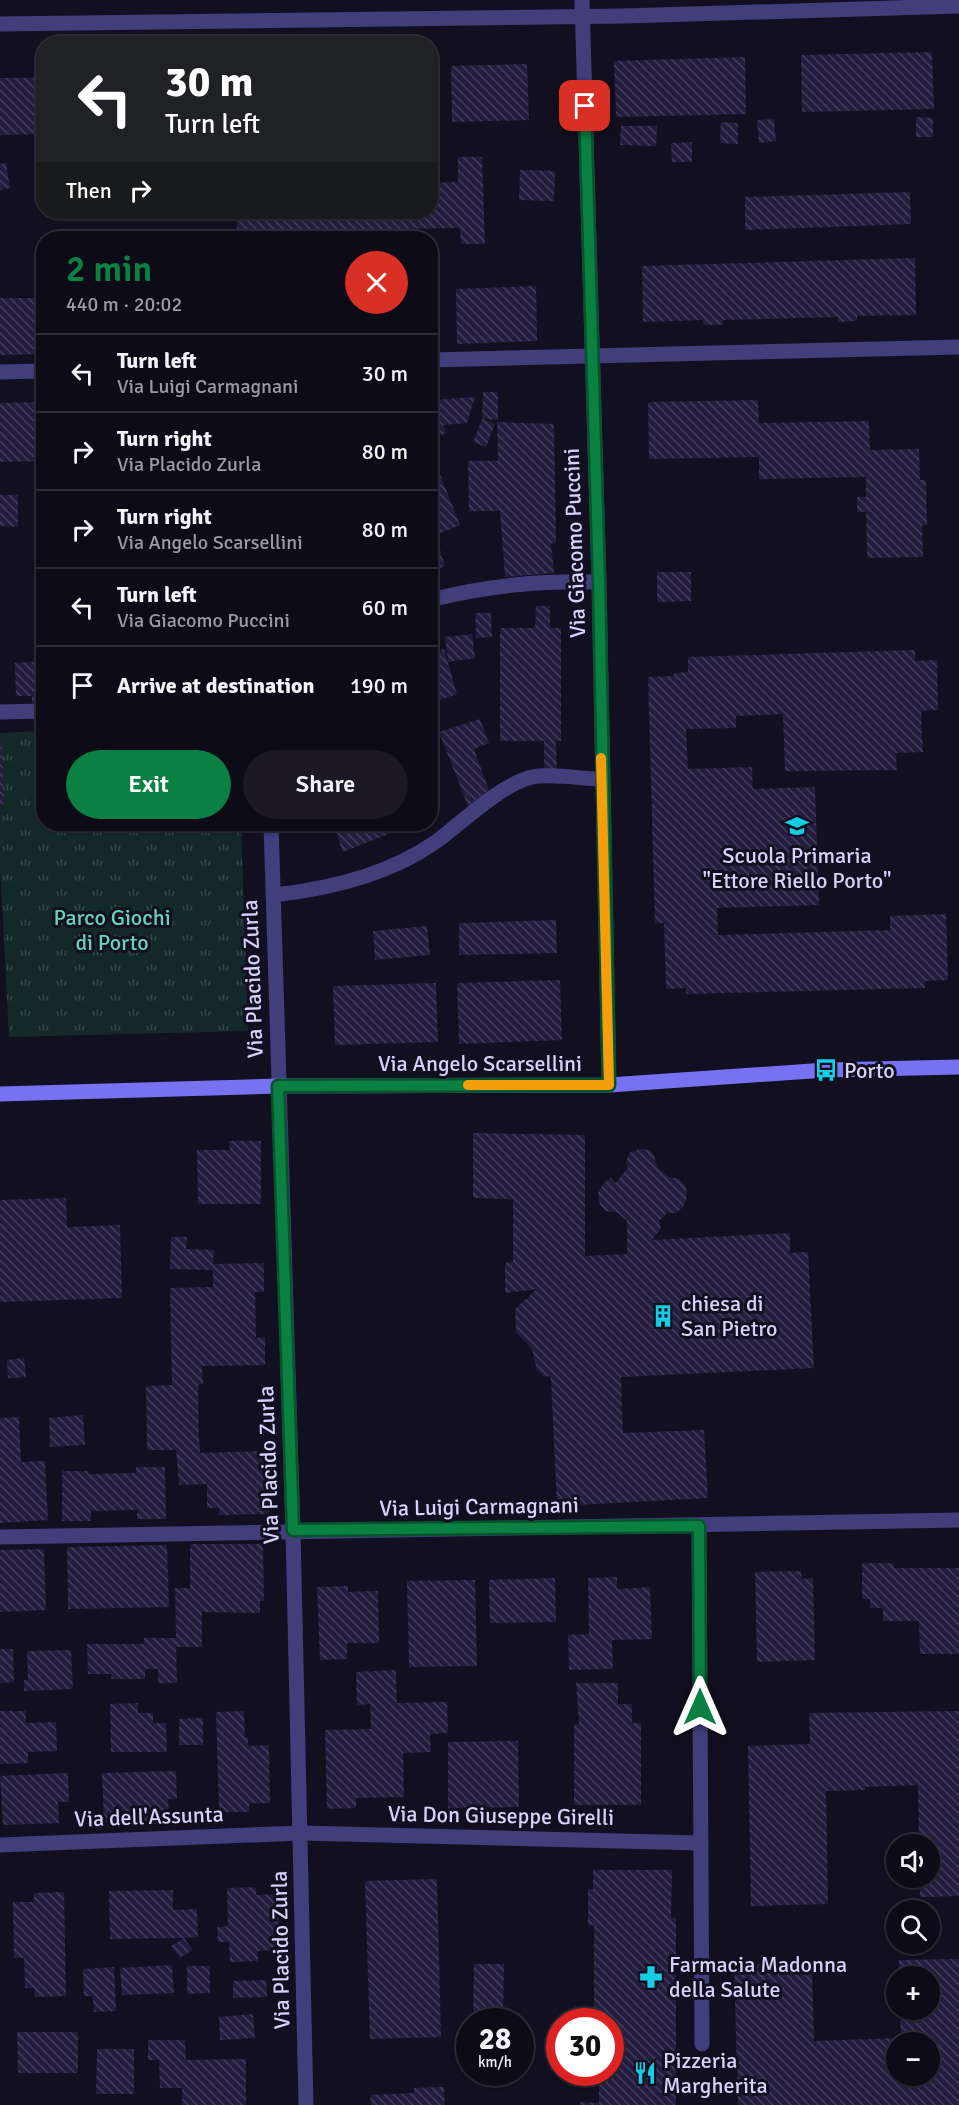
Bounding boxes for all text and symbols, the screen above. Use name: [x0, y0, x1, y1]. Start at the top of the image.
text: 30 m: [165, 57, 254, 108]
icon: left: [66, 60, 144, 138]
pin: [559, 80, 610, 131]
icon: arrive: [568, 89, 601, 122]
text: Turn left: [165, 108, 260, 141]
icon: right: [124, 174, 157, 207]
text: Then: [66, 177, 112, 204]
text: 2 min: [66, 247, 152, 292]
button: close: [345, 251, 408, 314]
text: 440 m · 20:02: [66, 292, 182, 317]
text: Turn left: [117, 347, 197, 374]
icon: left: [66, 357, 99, 390]
text: 30 m: [362, 360, 408, 387]
text: Via Luigi Carmagnani: [117, 374, 298, 399]
text: Turn right: [117, 425, 212, 452]
icon: right: [66, 435, 99, 468]
text: 80 m: [362, 438, 408, 465]
street label: Via Giacomo Puccini: [558, 447, 591, 638]
text: Via Placido Zurla: [117, 452, 261, 477]
text: Turn right: [117, 503, 212, 530]
icon: right: [66, 513, 99, 546]
text: 80 m: [362, 516, 408, 543]
text: Via Angelo Scarsellini: [117, 530, 303, 555]
text: Turn left: [117, 581, 197, 608]
icon: left: [66, 591, 99, 624]
text: 60 m: [362, 594, 408, 621]
text: Via Giacomo Puccini: [117, 608, 290, 633]
icon: arrive: [66, 669, 99, 702]
text: Arrive at destination: [117, 672, 314, 699]
text: 190 m: [350, 672, 408, 699]
button: Exit: [66, 750, 231, 819]
button: Share: [243, 750, 408, 819]
school or university icon: Scuola Primaria "Ettore Riello Porto": [784, 813, 810, 839]
place label: Scuola Primaria "Ettore Riello Porto": [702, 842, 892, 894]
street label: Via Placido Zurla: [236, 899, 269, 1059]
park label: Parco Giochi di Porto: [53, 904, 171, 956]
street label: Via Angelo Scarsellini: [378, 1050, 582, 1077]
bus stop icon: Porto: [813, 1057, 839, 1083]
place label: Porto: [844, 1057, 895, 1084]
place label: chiesa di San Pietro: [681, 1290, 778, 1342]
building icon: chiesa di San Pietro: [650, 1303, 676, 1329]
street label: Via Placido Zurla: [252, 1385, 285, 1545]
street label: Via Luigi Carmagnani: [379, 1491, 579, 1522]
position arrow: [668, 1675, 732, 1739]
street label: Via dell'Assunta: [74, 1800, 224, 1833]
street label: Via Don Giuseppe Girelli: [388, 1800, 614, 1831]
map controls: [886, 1834, 940, 2086]
button: sound: [886, 1834, 940, 1888]
street label: Via Placido Zurla: [266, 1870, 295, 2030]
button: search: [886, 1900, 940, 1954]
place label: Farmacia Madonna della Salute: [669, 1951, 847, 2003]
pharmacy icon: Farmacia Madonna della Salute: [638, 1964, 664, 1990]
button: +: [886, 1966, 940, 2020]
speed limit sign: 30: [546, 2008, 624, 2086]
text: 28: [479, 2021, 511, 2058]
button: −: [886, 2032, 940, 2086]
place label: Pizzeria Margherita: [663, 2047, 768, 2099]
text: km/h: [478, 2053, 512, 2071]
restaurant icon: Pizzeria Margherita: [632, 2060, 658, 2086]

